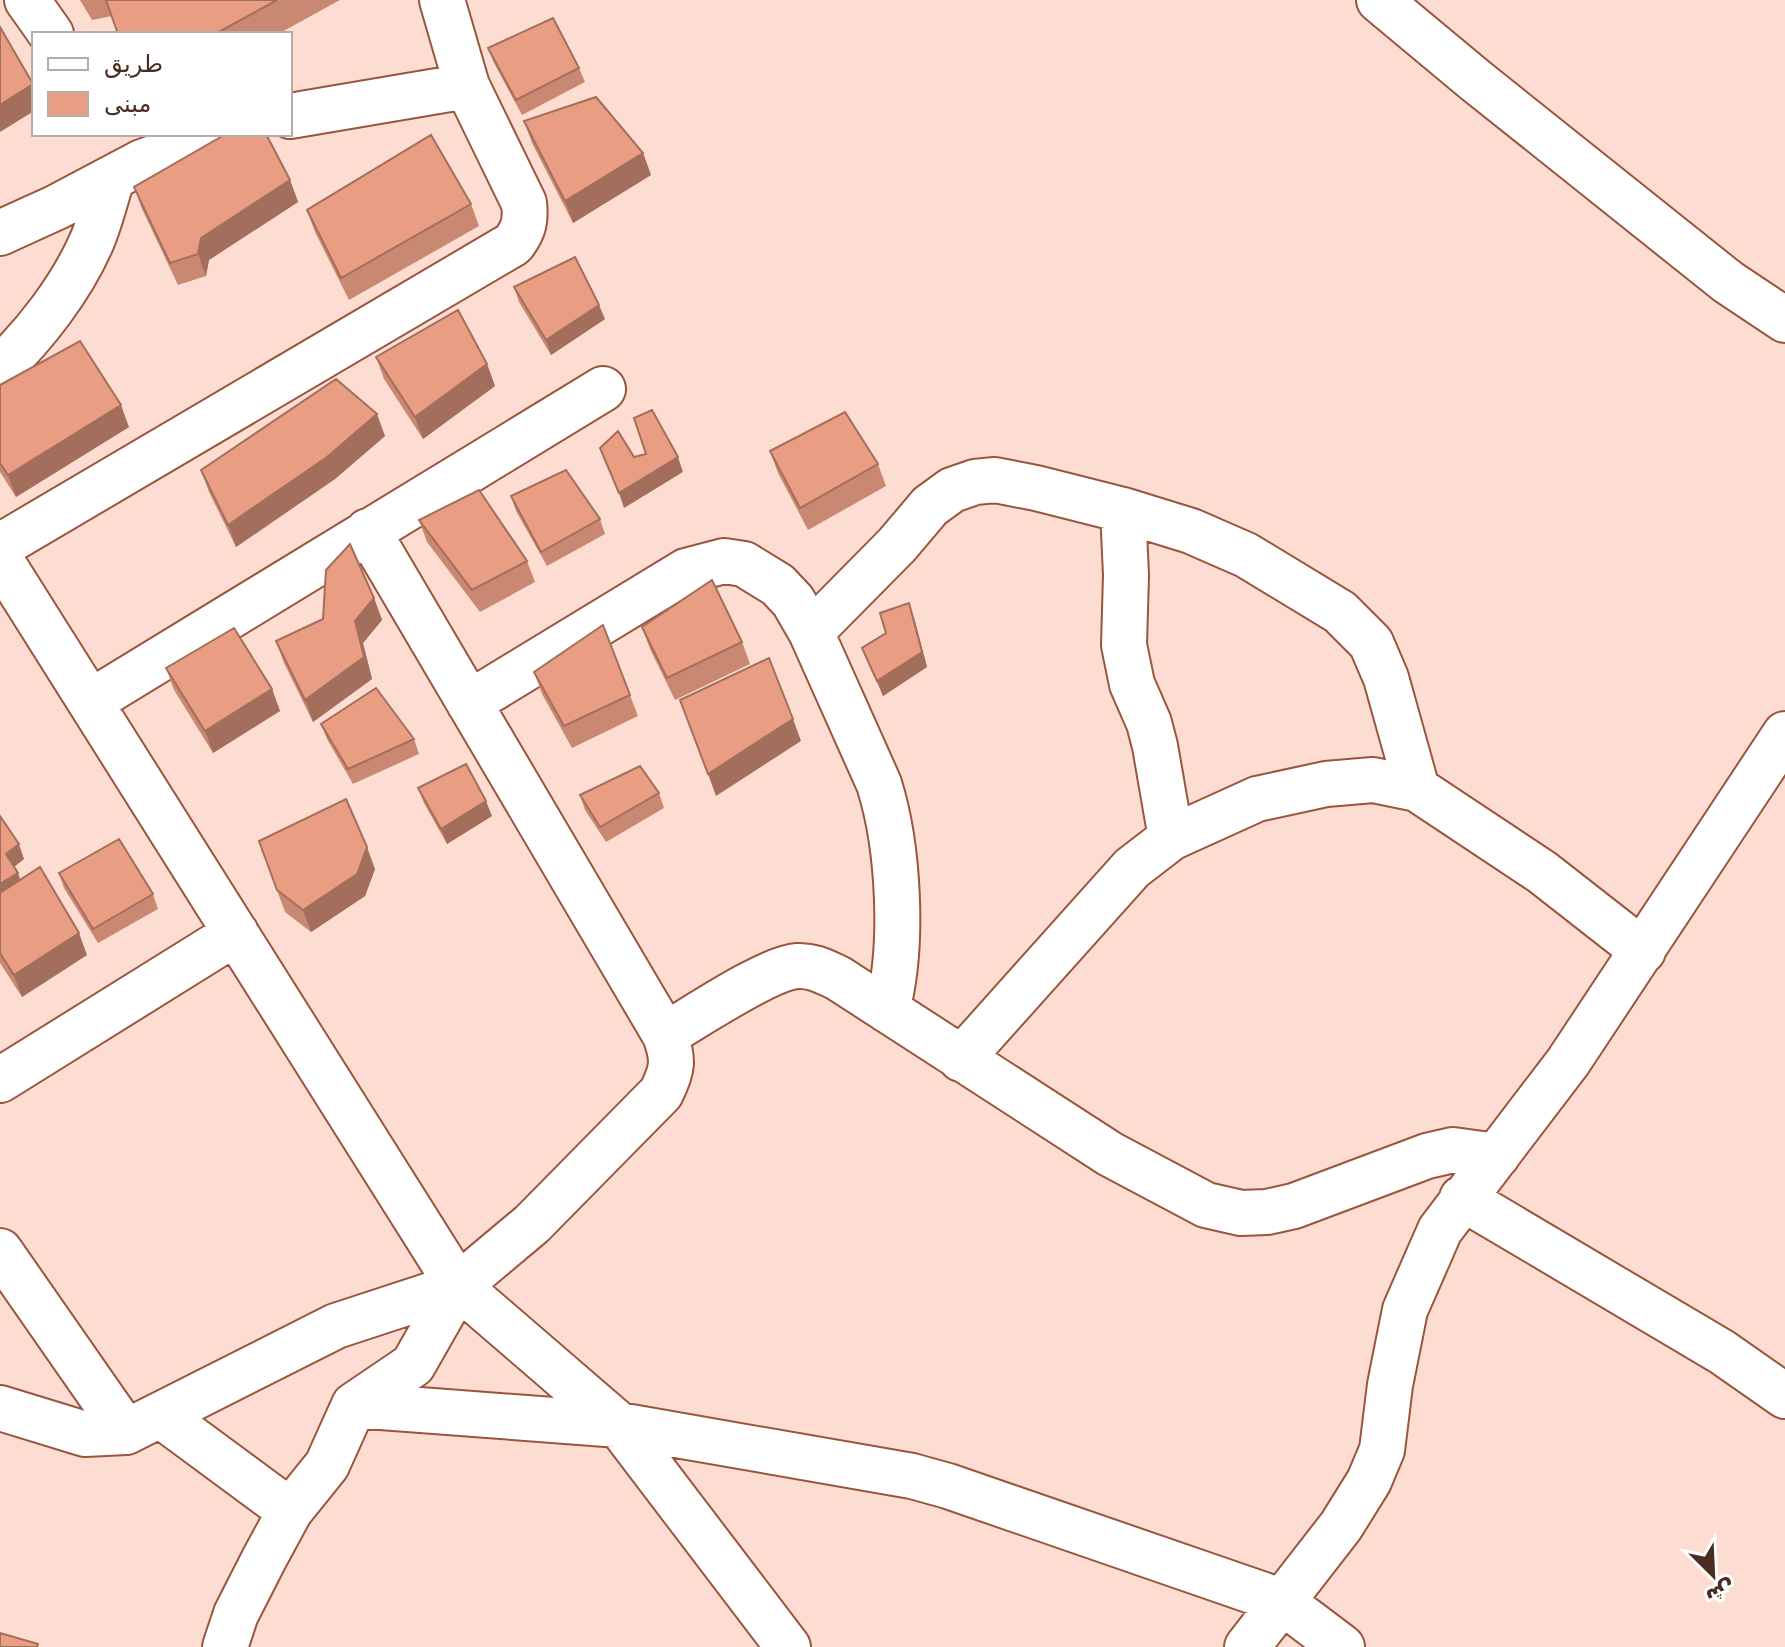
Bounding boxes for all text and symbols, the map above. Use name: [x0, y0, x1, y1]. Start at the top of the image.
legend: [32, 32, 292, 136]
text: طريق: [104, 50, 163, 78]
text: مبنى: [104, 90, 151, 118]
north arrow: [1673, 1535, 1753, 1615]
text: ش: [1702, 1575, 1740, 1610]

